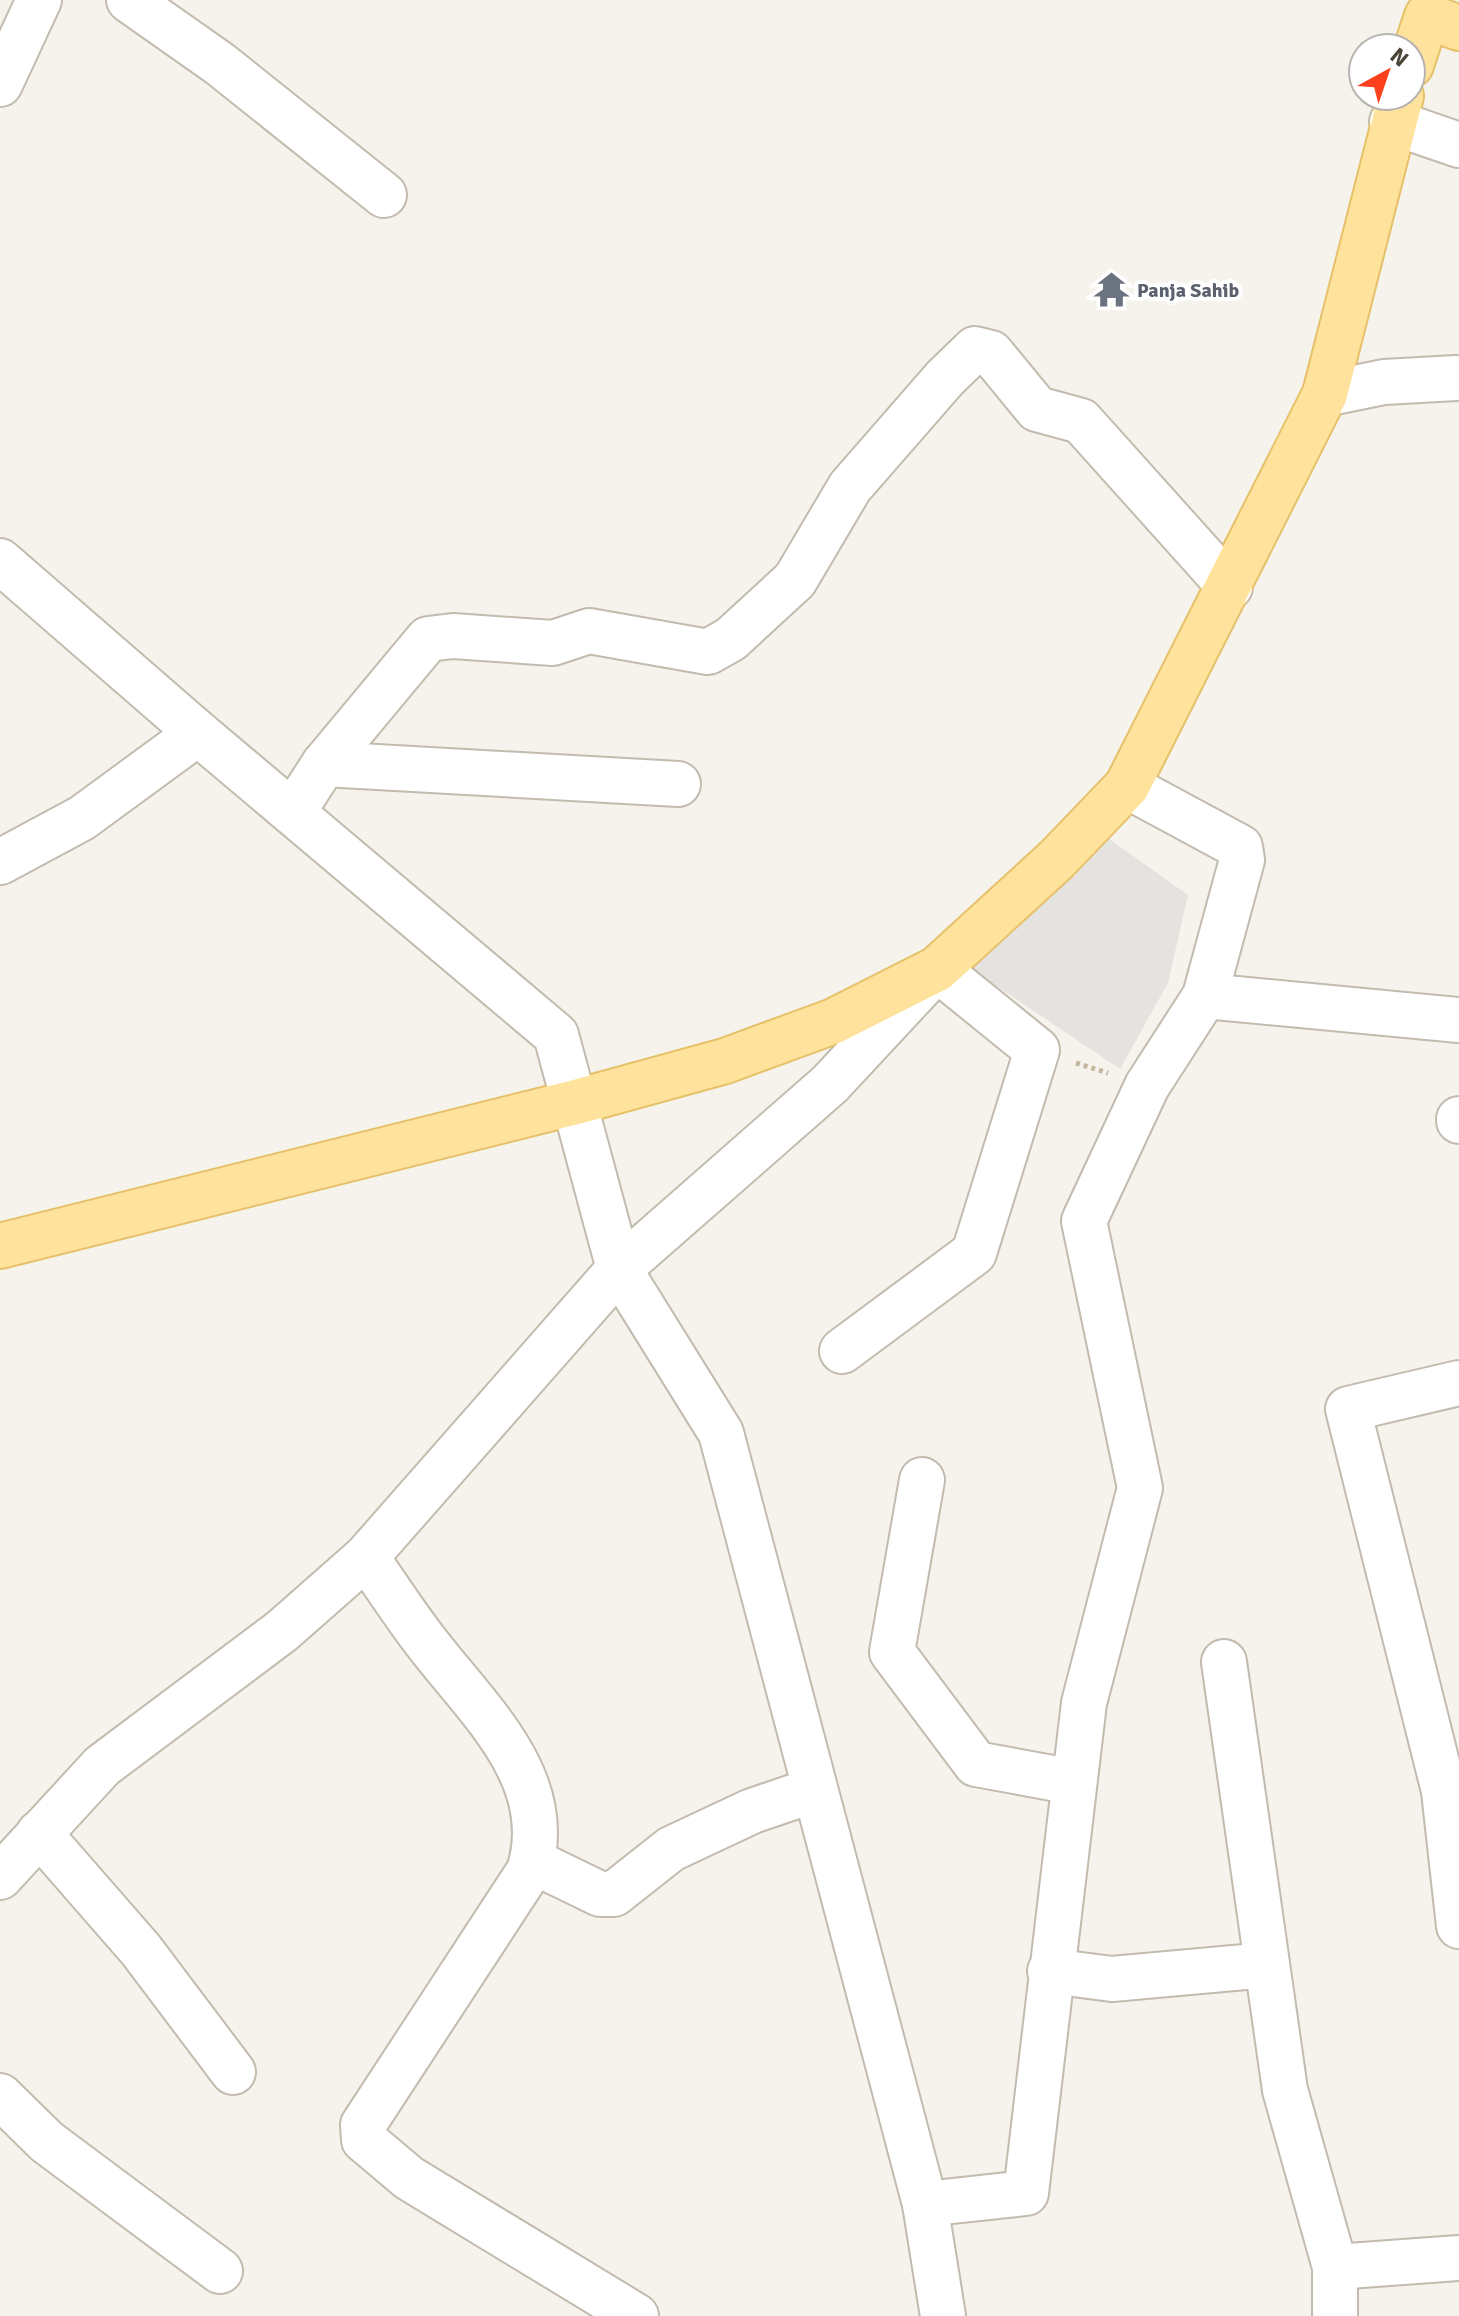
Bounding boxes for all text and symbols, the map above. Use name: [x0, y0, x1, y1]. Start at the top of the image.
north arrow: [1347, 32, 1427, 112]
text: N: [1385, 42, 1414, 72]
temple icon: Panja Sahib: [1092, 271, 1130, 309]
place label: Panja Sahib: [1137, 278, 1240, 303]

